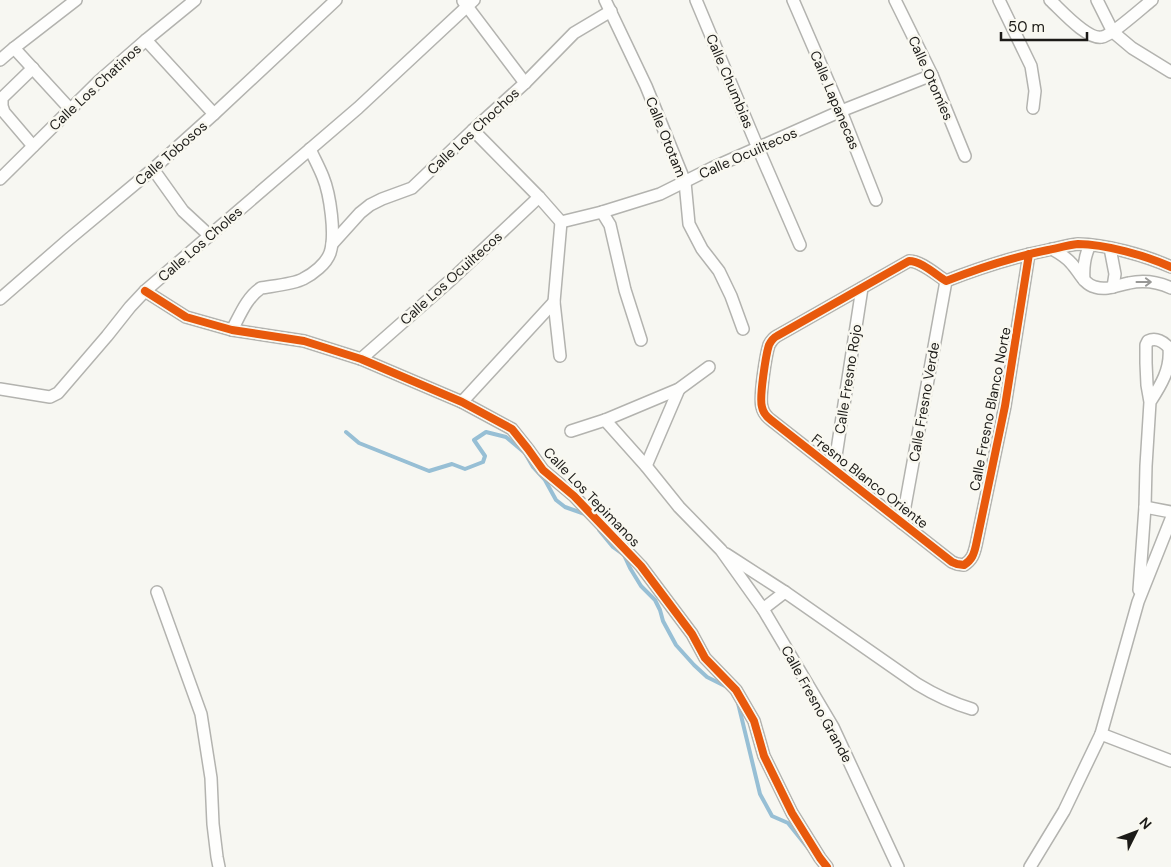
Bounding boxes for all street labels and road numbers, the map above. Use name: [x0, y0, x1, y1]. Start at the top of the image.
street label: Calle Chumbias: [702, 31, 758, 131]
street label: Calle Otomíes: [904, 33, 958, 123]
street label: Calle Los Chatinos: [45, 40, 145, 134]
street label: Calle Lapanecas: [806, 48, 864, 152]
street label: Calle Los Chochos: [423, 84, 523, 178]
street label: Calle Ototam: [642, 94, 690, 180]
street label: Calle Tobosos: [131, 117, 211, 189]
street label: Calle Ocuiltecos: [696, 123, 800, 183]
street label: Calle Los Choles: [154, 202, 246, 286]
street label: Calle Los Ocuiltecos: [396, 227, 506, 329]
street label: Calle Fresno Rojo: [830, 323, 866, 435]
street label: Calle Fresno Blanco Norte: [965, 325, 1015, 493]
street label: Calle Fresno Verde: [905, 341, 943, 463]
street label: Fresno Blanco Oriente: [808, 430, 932, 532]
street label: Calle Los Tepimanos: [540, 443, 644, 551]
street label: Calle Fresno Grande: [777, 642, 857, 766]

